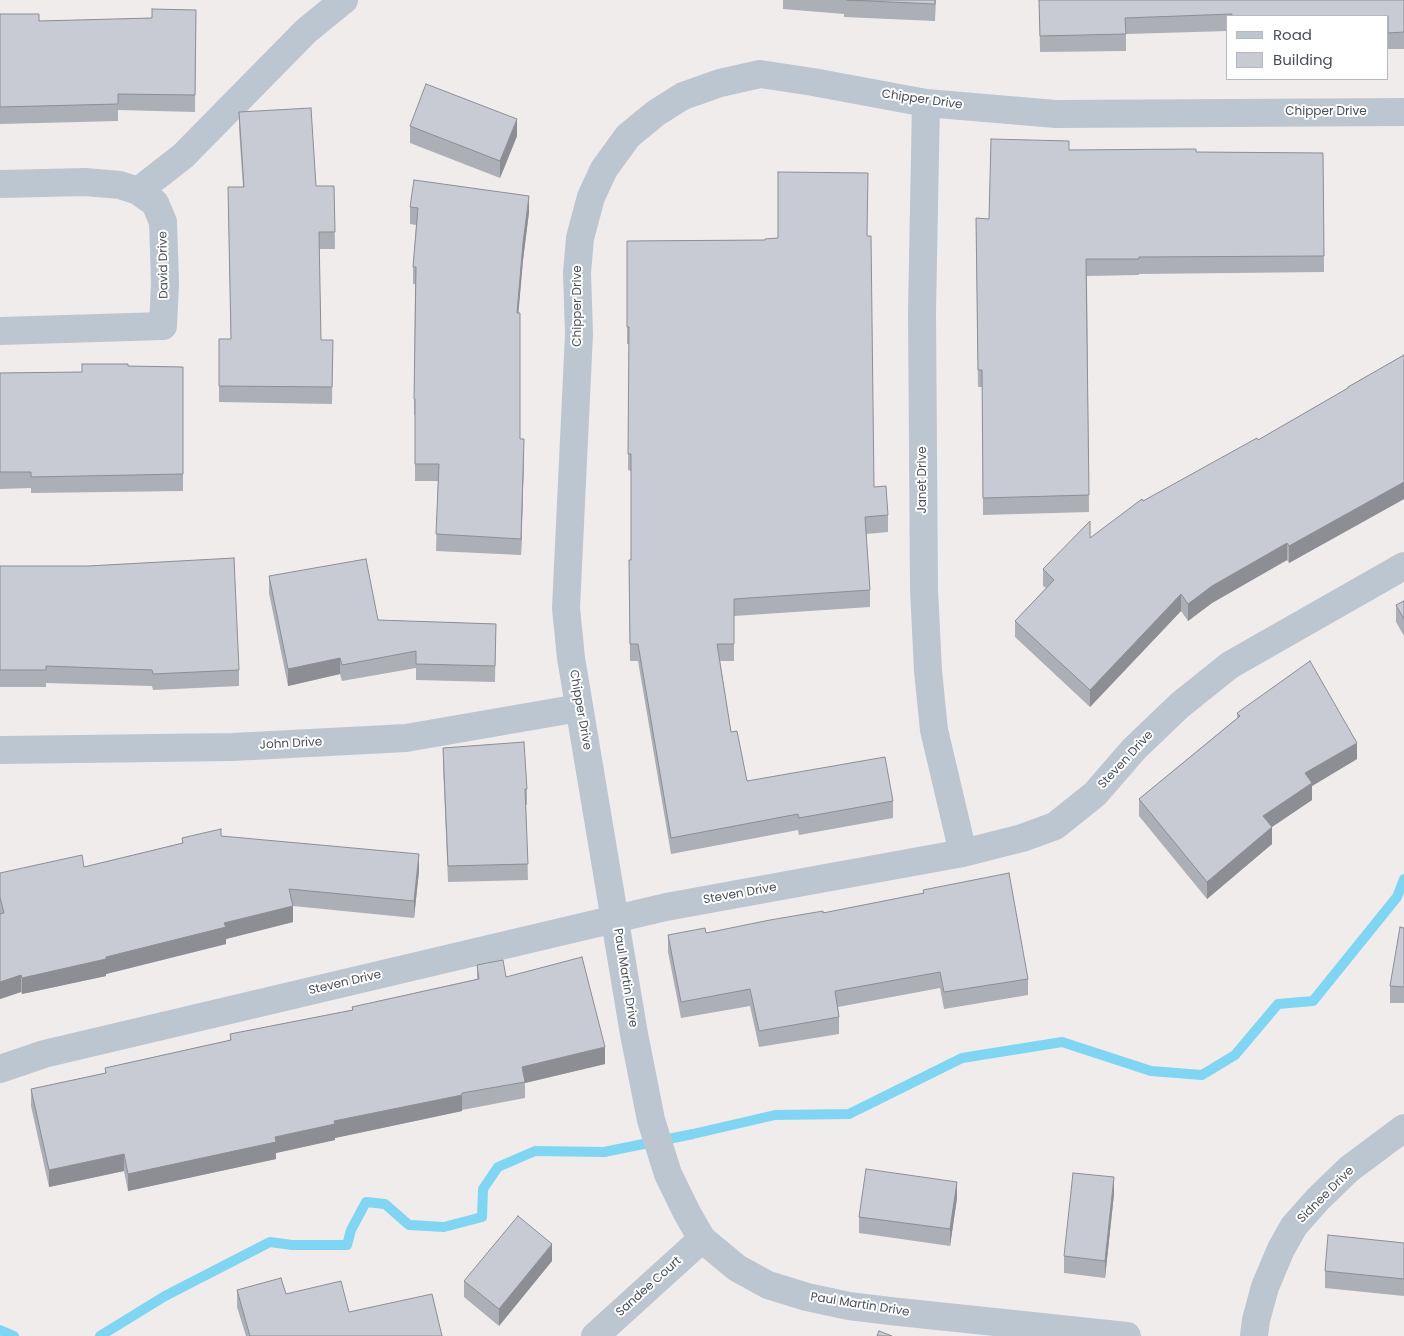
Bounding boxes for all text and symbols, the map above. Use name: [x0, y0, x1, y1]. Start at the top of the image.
legend: [1226, 15, 1389, 80]
text: Road: [1273, 24, 1312, 45]
text: Building: [1273, 49, 1333, 70]
street label: Chipper Drive: [881, 87, 963, 113]
street label: Chipper Drive: [1285, 105, 1367, 119]
street label: David Drive: [156, 231, 172, 299]
street label: Chipper Drive: [571, 265, 585, 347]
street label: Janet Drive: [916, 446, 930, 514]
street label: Chipper Drive: [566, 669, 594, 751]
street label: Steven Drive: [1096, 728, 1156, 792]
street label: John Drive: [259, 735, 323, 753]
street label: Steven Drive: [702, 880, 778, 908]
street label: Paul Martin Drive: [610, 927, 640, 1029]
street label: Steven Drive: [307, 968, 383, 998]
street label: Sidnee Drive: [1295, 1164, 1357, 1226]
street label: Sandee Court: [614, 1254, 684, 1320]
street label: Paul Martin Drive: [809, 1290, 911, 1320]

